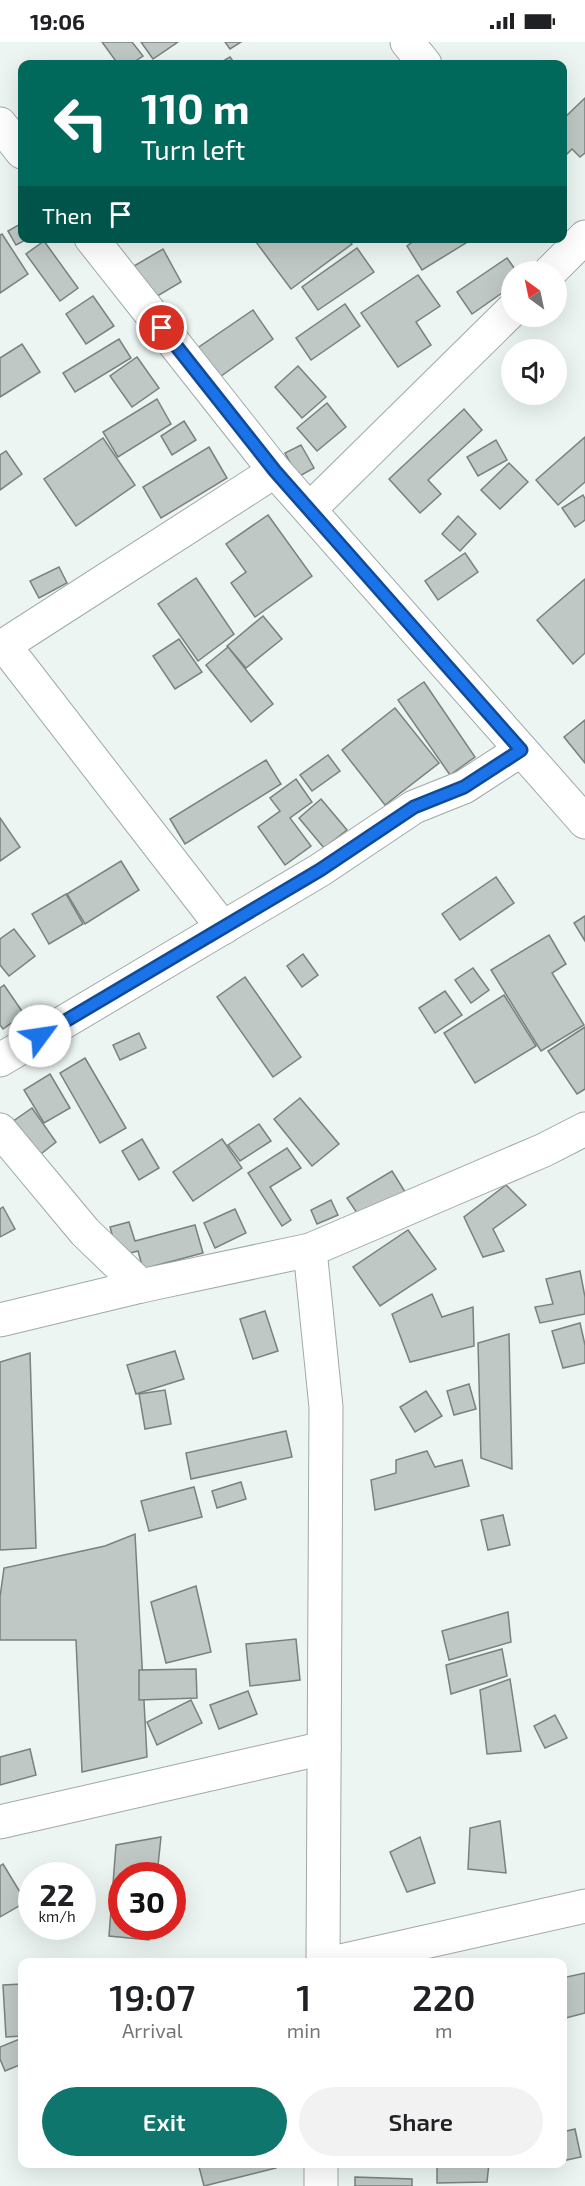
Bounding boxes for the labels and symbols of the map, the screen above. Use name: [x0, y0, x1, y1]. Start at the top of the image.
north arrow: [501, 261, 567, 327]
pin: [136, 302, 187, 353]
position arrow: [8, 1004, 72, 1068]
speed limit sign: 30: [108, 1862, 186, 1940]

